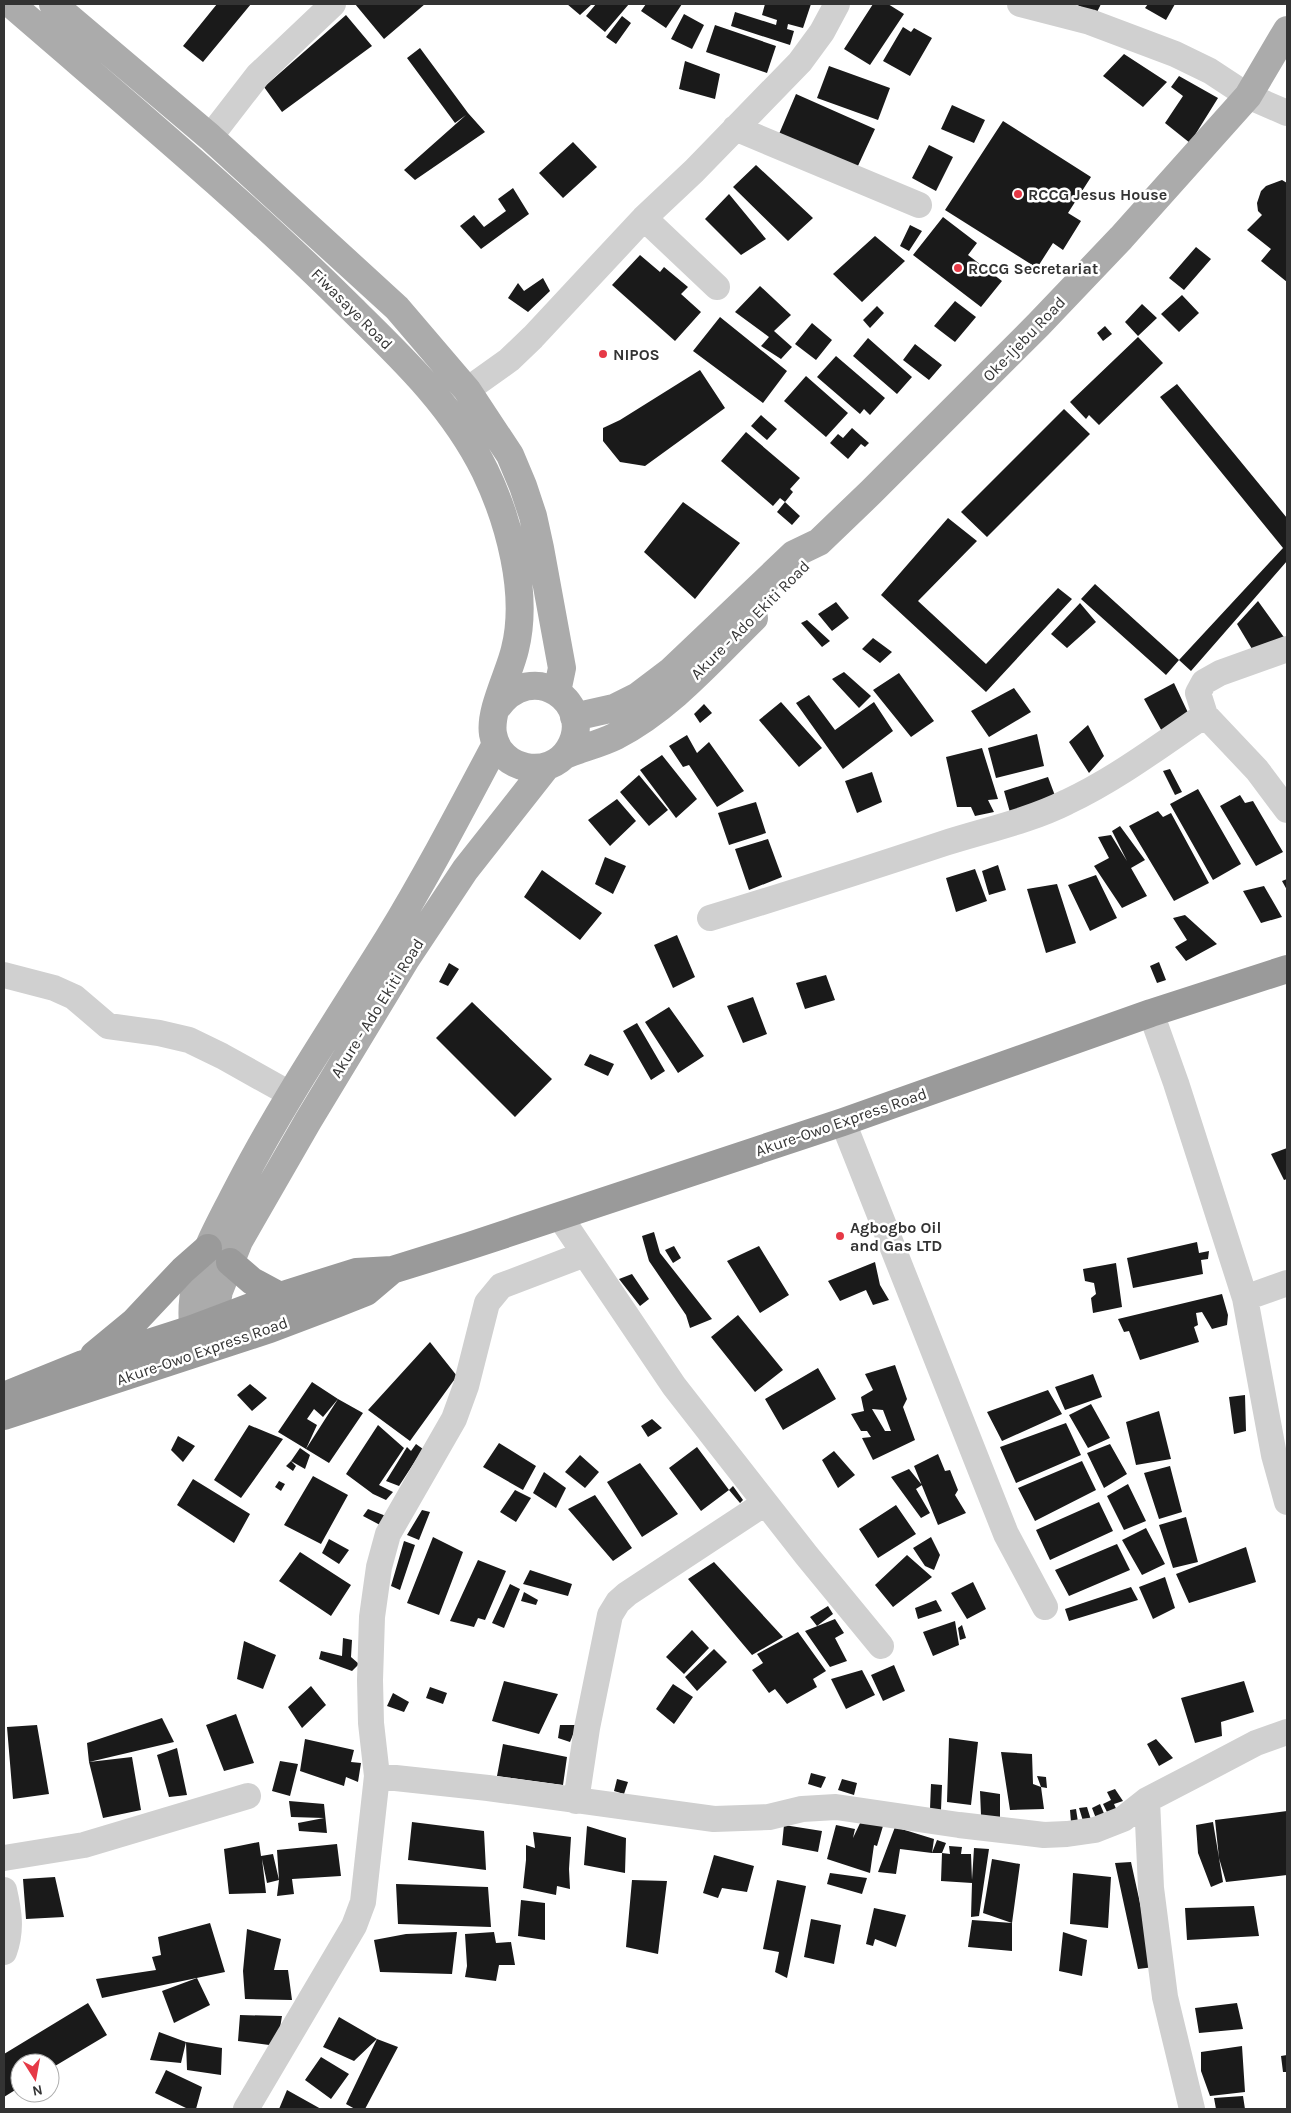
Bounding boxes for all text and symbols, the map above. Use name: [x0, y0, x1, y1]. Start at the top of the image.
place label: RCCG Jesus House: [1028, 185, 1167, 204]
marker: RCCG Jesus House: [1012, 188, 1024, 200]
place label: RCCG Secretariat: [968, 259, 1098, 278]
marker: RCCG Secretariat: [952, 262, 964, 274]
street label: Fiwasaye Road: [307, 264, 397, 354]
street label: Oke-Ijebu Road: [979, 293, 1069, 385]
place label: NIPOS: [613, 345, 660, 364]
marker: NIPOS: [597, 348, 609, 360]
street label: Akure - Ado Ekiti Road: [687, 557, 813, 683]
street label: Akure - Ado Ekiti Road: [326, 935, 428, 1081]
street label: Akure-Owo Express Road: [753, 1084, 929, 1160]
place label: Agbogbo Oil and Gas LTD: [850, 1218, 942, 1255]
marker: Agbogbo Oil and Gas LTD: [834, 1230, 846, 1242]
street label: Akure-Owo Express Road: [114, 1313, 290, 1389]
north arrow: [10, 2053, 60, 2103]
text: N: [31, 2081, 44, 2100]

